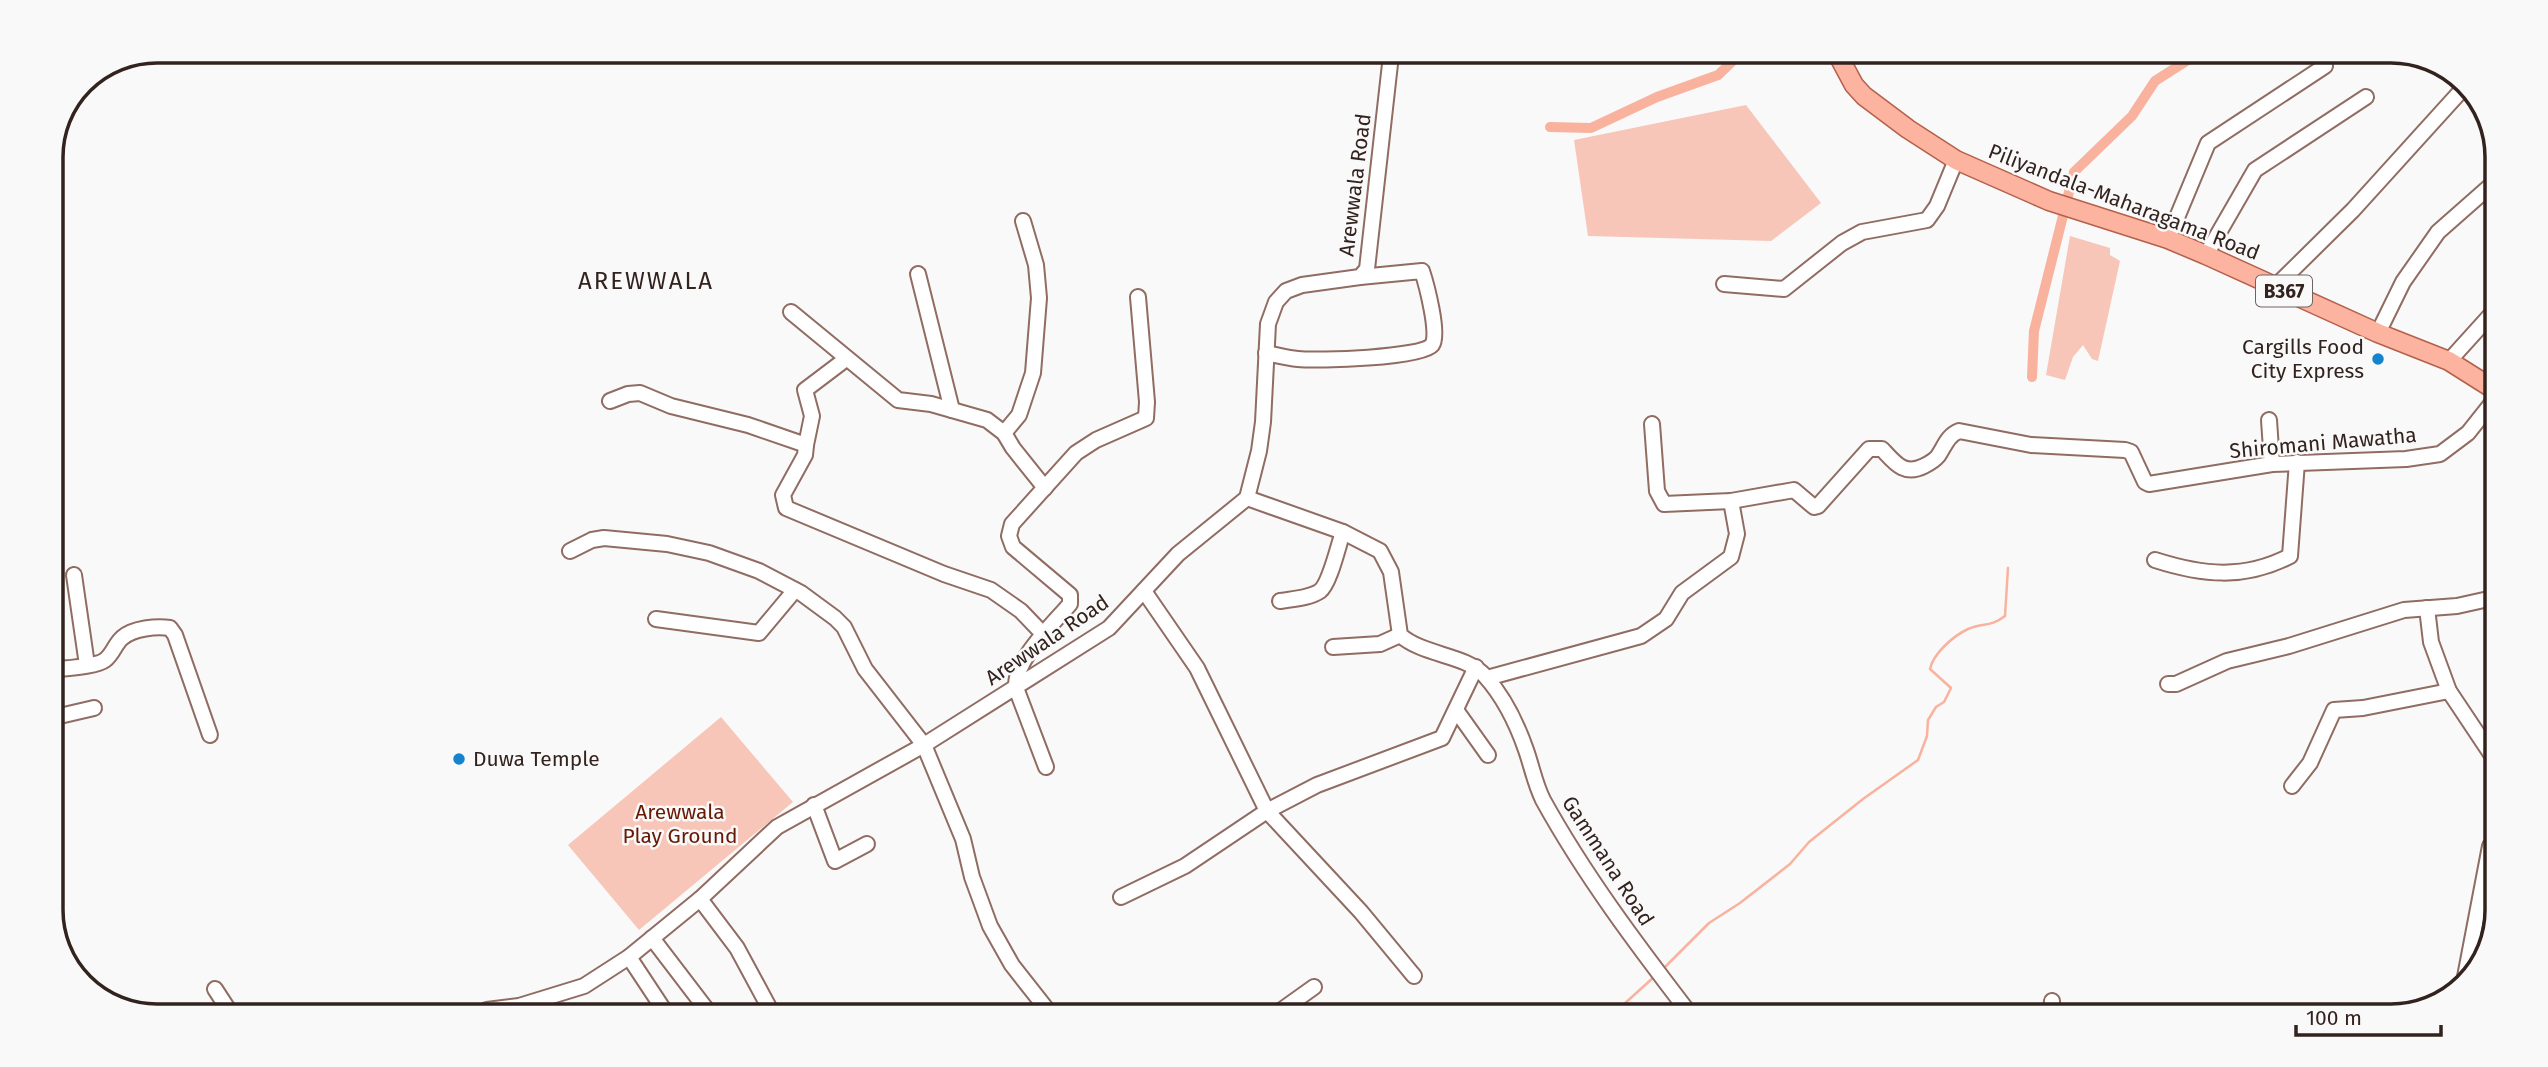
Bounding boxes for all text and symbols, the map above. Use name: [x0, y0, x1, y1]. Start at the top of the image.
street label: Arewwala Road: [1333, 112, 1377, 258]
street label: Piliyandala-Maharagama Road: [1985, 138, 2263, 266]
district label: AREWWALA: [578, 267, 714, 295]
road number: B367: [2256, 276, 2312, 306]
place label: Cargills Food City Express: [2242, 334, 2364, 384]
marker: Cargills Food City Express: [2370, 351, 2386, 367]
street label: Shiromani Mawatha: [2228, 422, 2418, 464]
street label: Arewwala Road: [980, 589, 1114, 691]
place label: Duwa Temple: [473, 746, 600, 772]
marker: Duwa Temple: [451, 751, 467, 767]
street label: Gammana Road: [1556, 791, 1660, 931]
park label: Arewwala Play Ground: [622, 799, 738, 849]
scale bar: [2296, 993, 2441, 1038]
text: 100 m: [2306, 1005, 2362, 1031]

